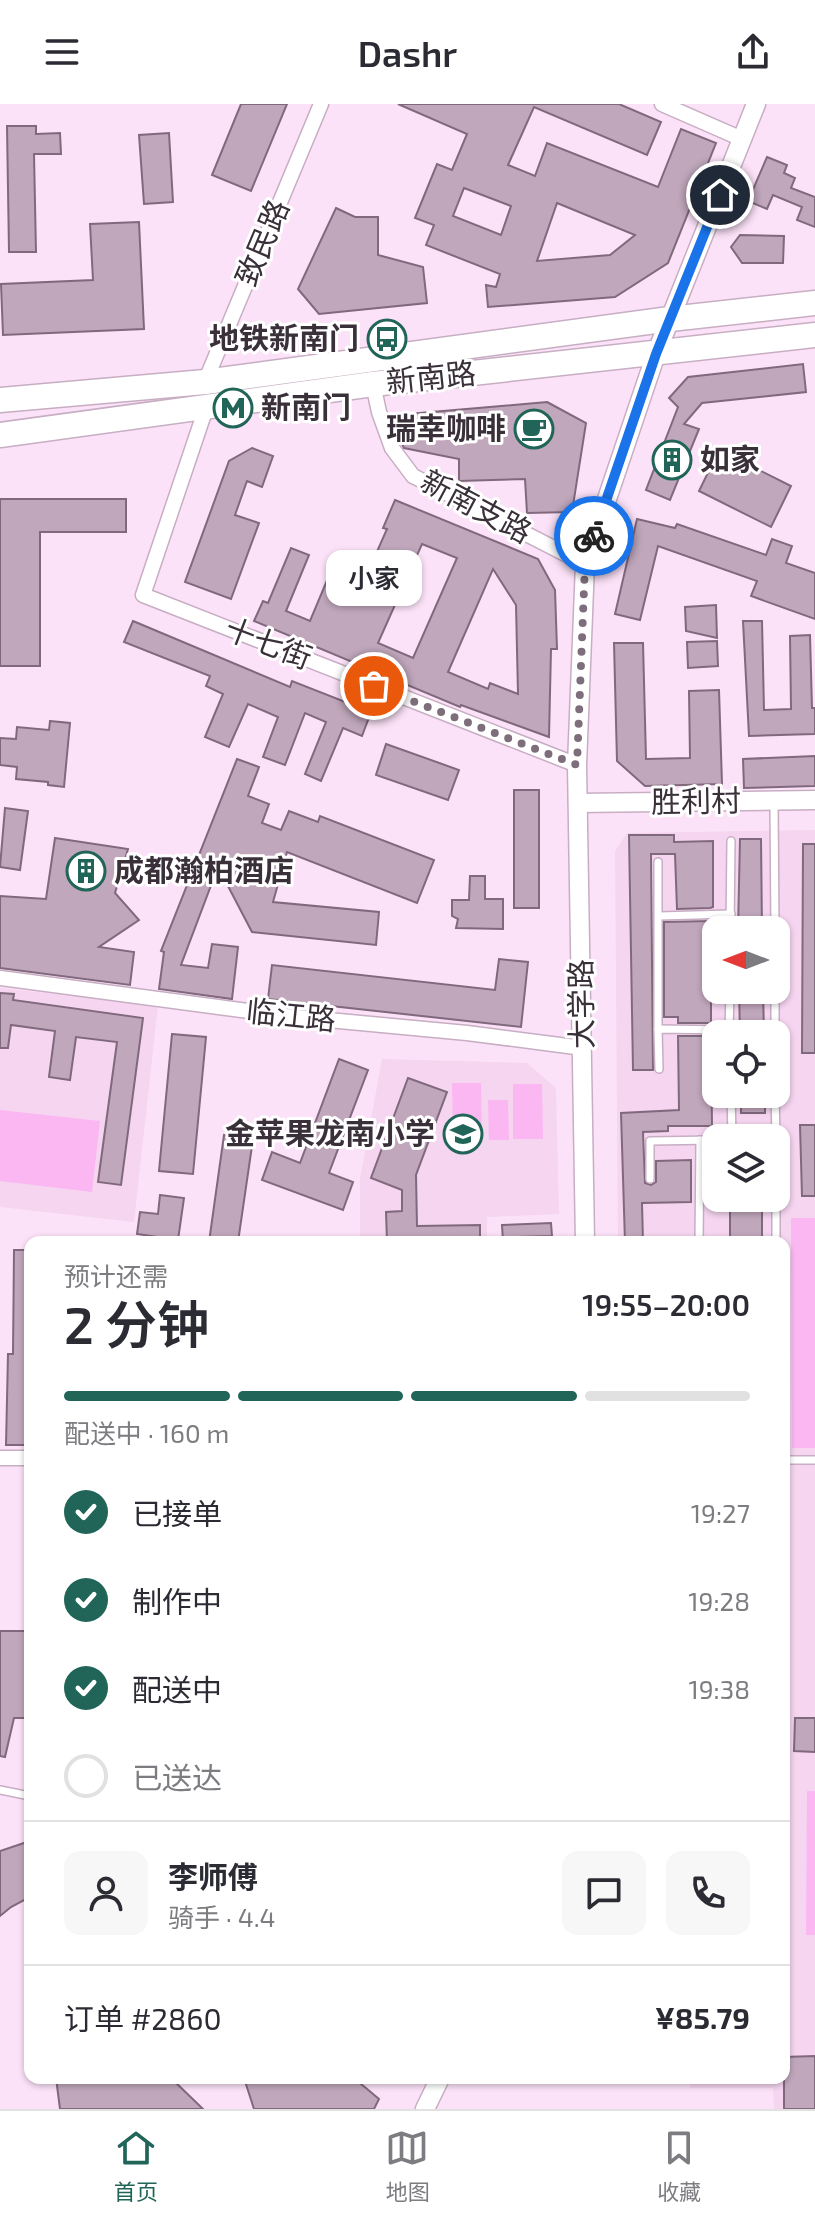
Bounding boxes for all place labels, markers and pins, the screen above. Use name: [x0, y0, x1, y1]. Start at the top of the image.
pin: [686, 161, 754, 229]
bus stop icon: 地铁新南门: [366, 318, 408, 360]
place label: 地铁新南门: [209, 319, 359, 355]
metro station icon: 新南门: [212, 387, 254, 429]
place label: 新南门: [261, 388, 351, 424]
cafe icon: 瑞幸咖啡: [513, 408, 555, 450]
place label: 瑞幸咖啡: [386, 409, 506, 445]
building icon: 如家: [651, 439, 693, 481]
place label: 如家: [700, 440, 760, 476]
callout: 小家: [326, 550, 422, 606]
pin: [340, 652, 408, 720]
building icon: 成都瀚柏酒店: [65, 850, 107, 892]
place label: 成都瀚柏酒店: [114, 851, 294, 887]
school or university icon: 金苹果龙南小学: [442, 1113, 484, 1155]
place label: 金苹果龙南小学: [225, 1114, 435, 1150]

